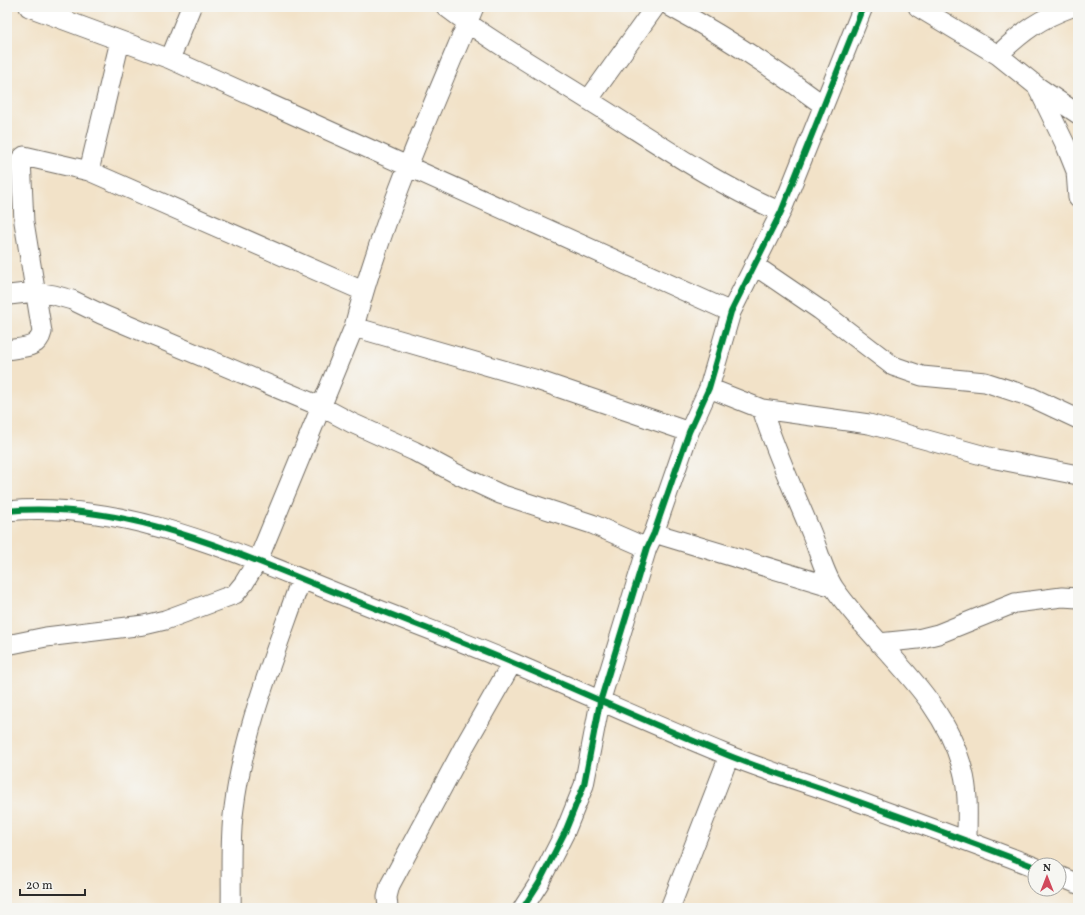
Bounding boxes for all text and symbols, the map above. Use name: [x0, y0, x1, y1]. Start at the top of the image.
north arrow: [1027, 857, 1067, 897]
text: N: [1043, 861, 1051, 876]
scale bar: [20, 871, 85, 897]
text: 20 m: [26, 878, 53, 894]

